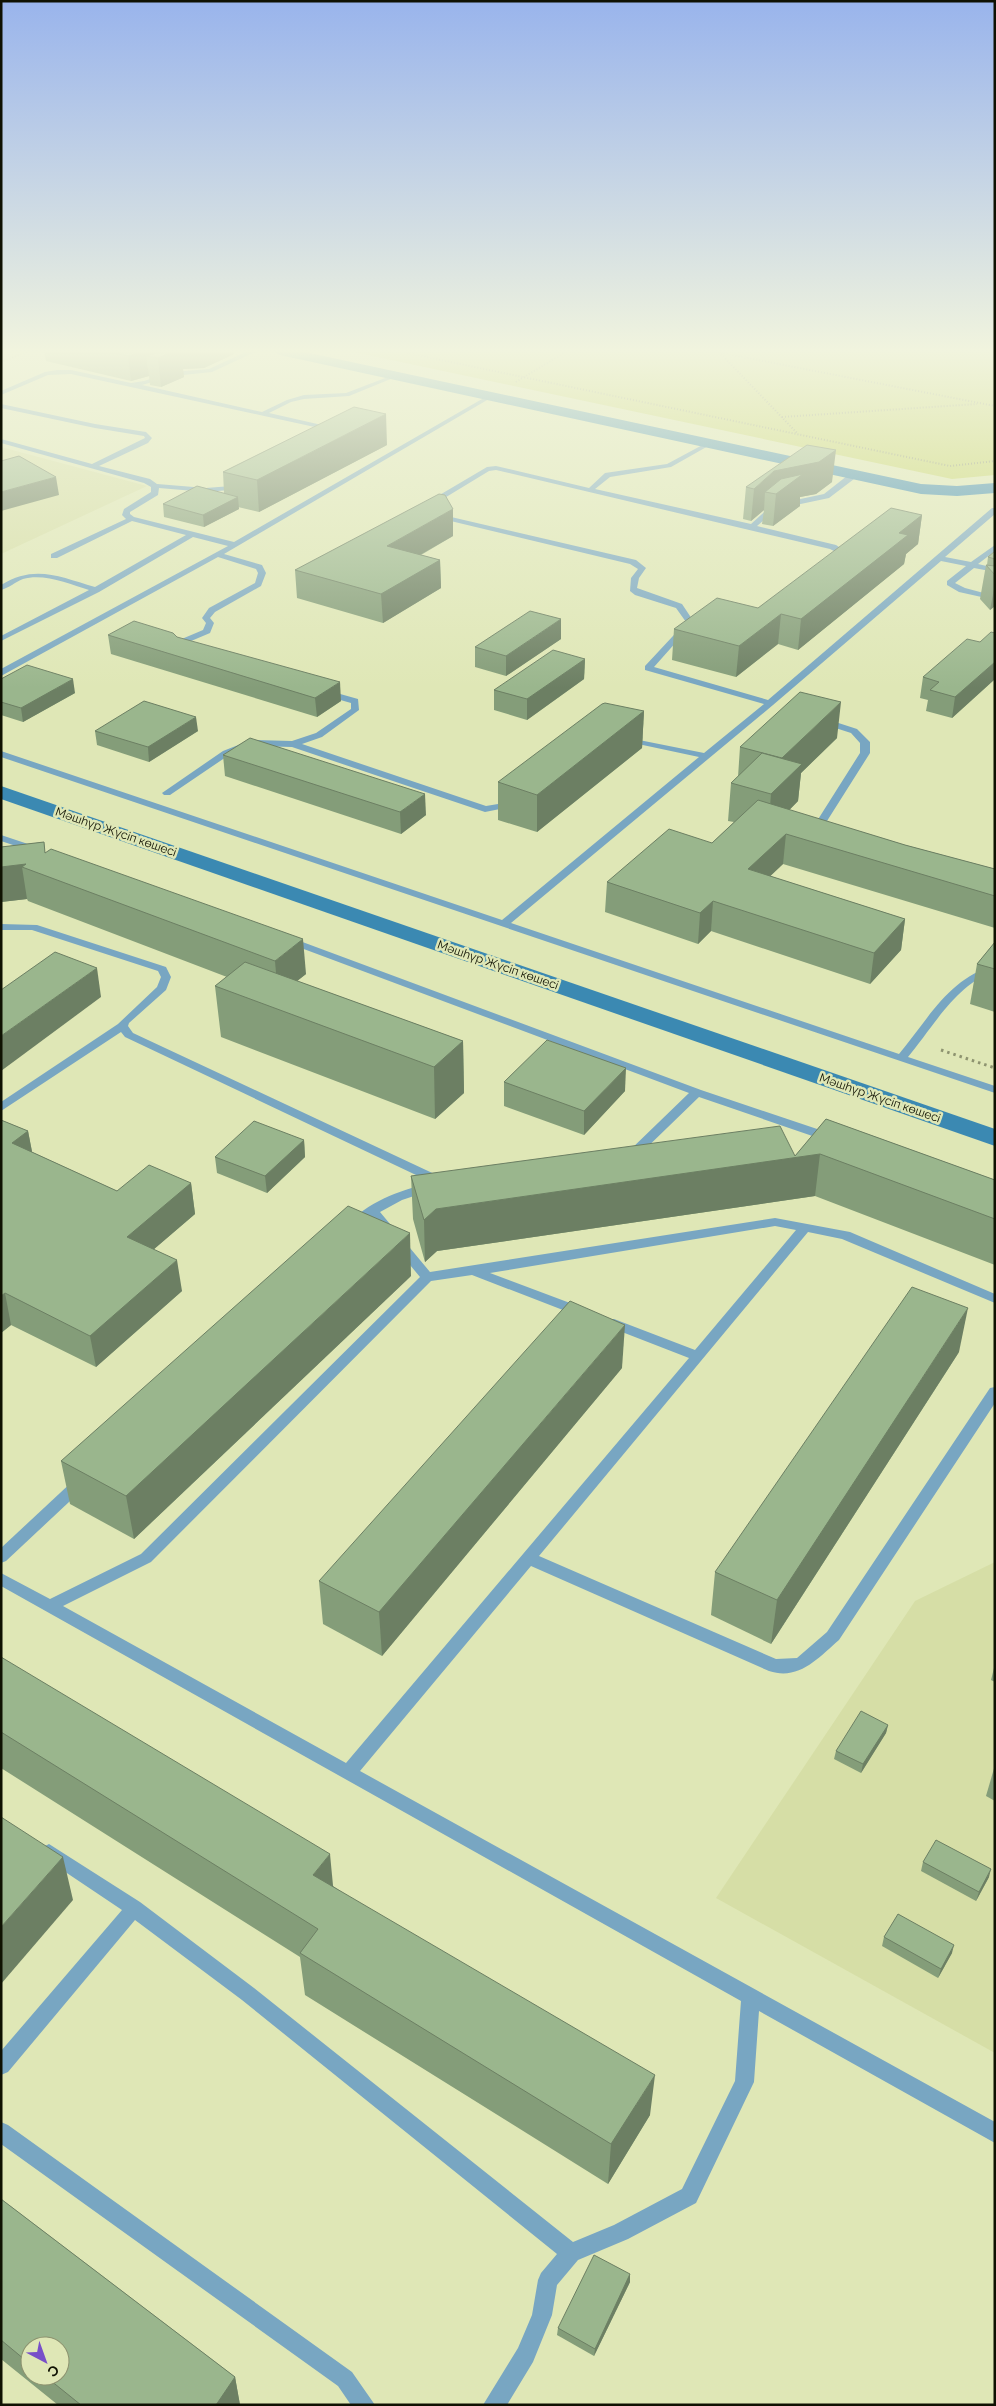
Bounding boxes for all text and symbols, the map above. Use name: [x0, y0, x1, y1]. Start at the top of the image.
street label: Мәшһүр Жүсіп көшесі: [54, 805, 178, 859]
street label: Мәшһүр Жүсіп көшесі: [436, 938, 560, 992]
street label: Мәшһүр Жүсіп көшесі: [818, 1071, 942, 1125]
north arrow: [20, 2336, 70, 2386]
text: С: [44, 2362, 62, 2380]

